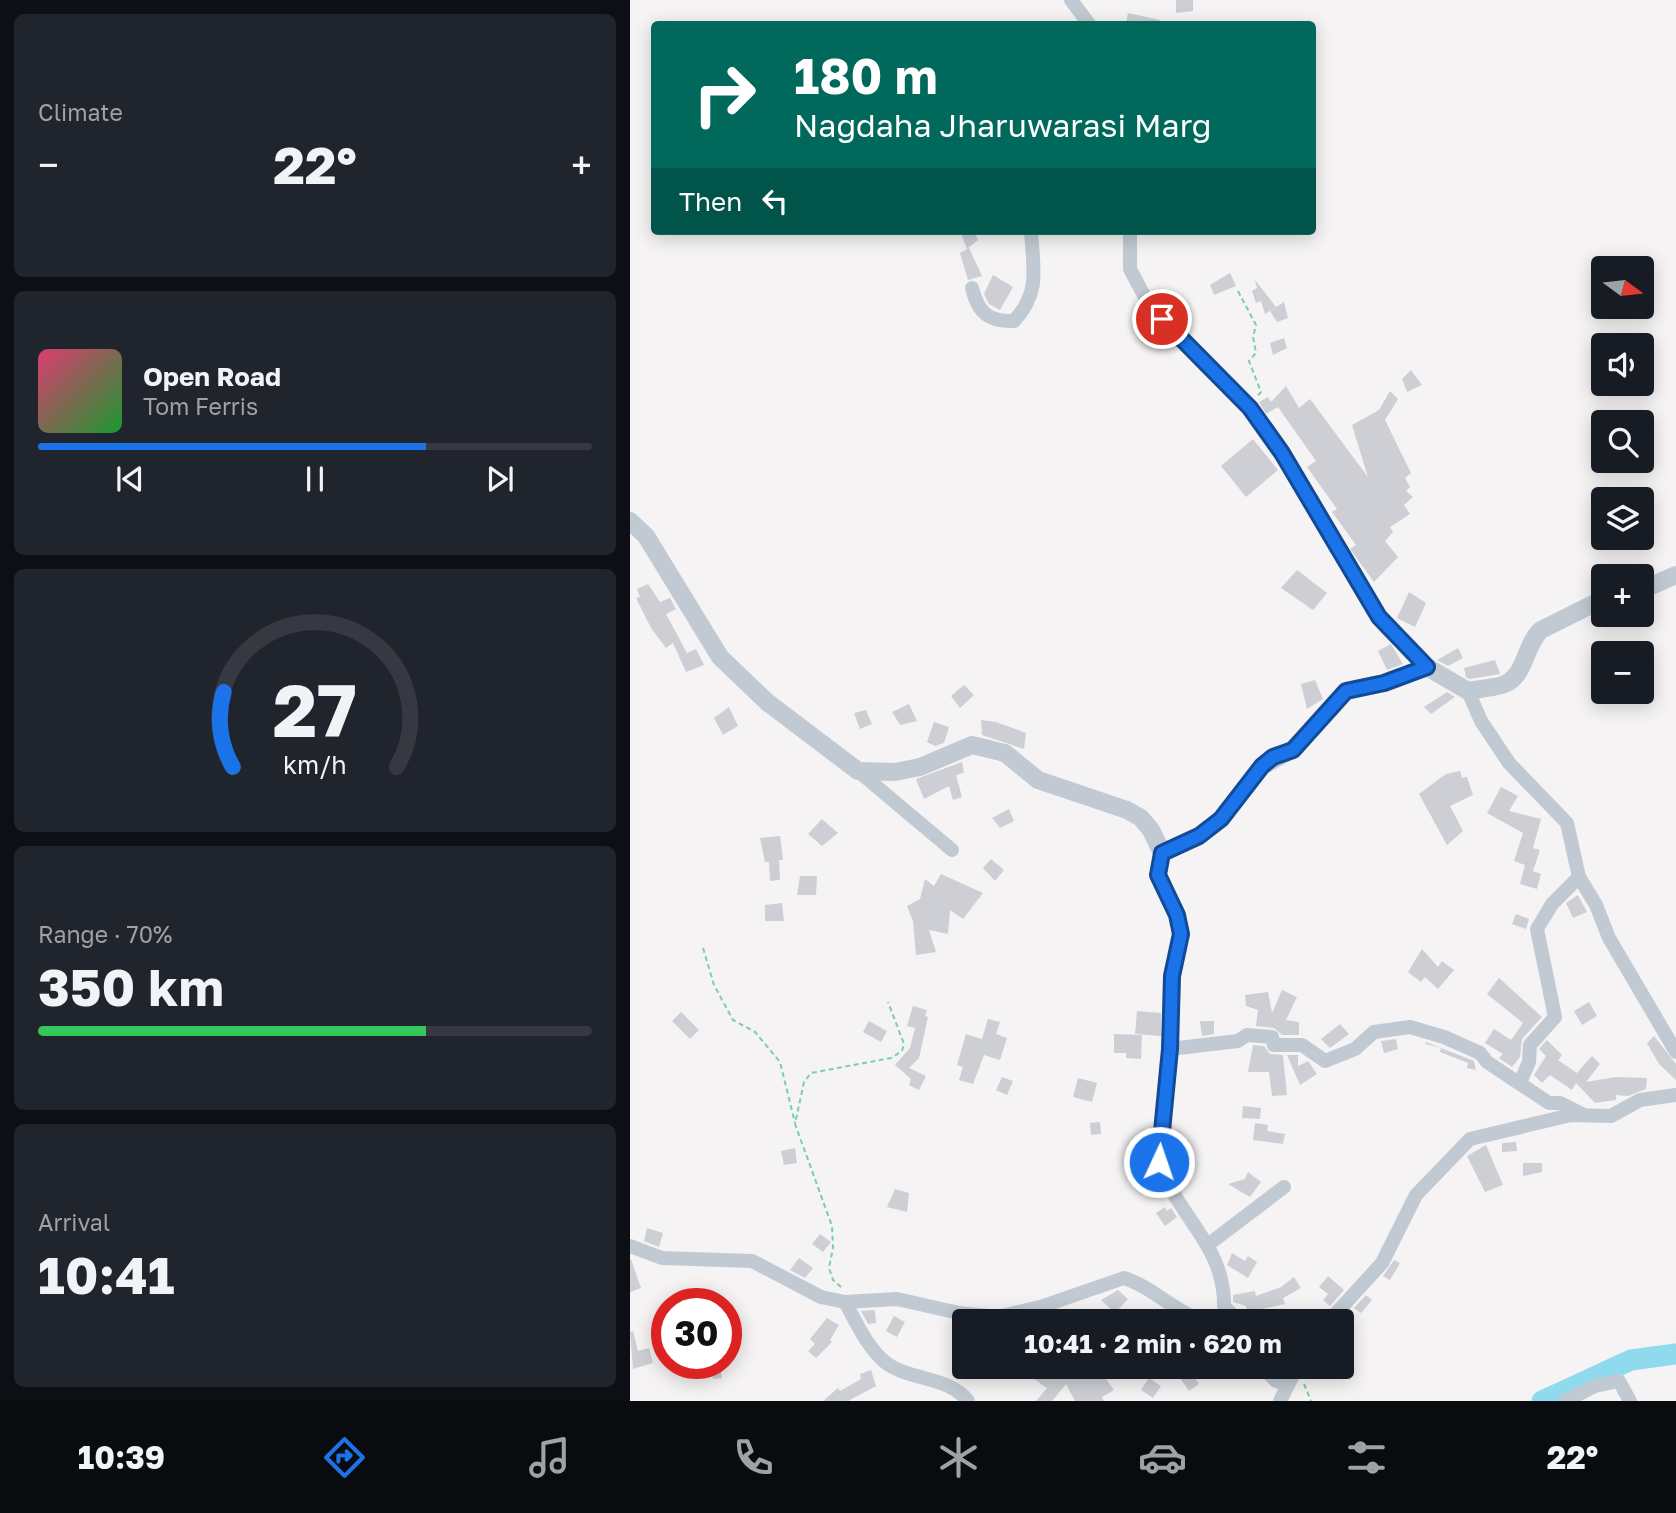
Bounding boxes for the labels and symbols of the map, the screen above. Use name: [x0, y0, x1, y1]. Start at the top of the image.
north arrow: [1591, 256, 1654, 318]
pin: [1132, 289, 1192, 349]
position arrow: [1122, 1125, 1196, 1199]
speed limit sign: 30: [651, 1288, 742, 1379]

